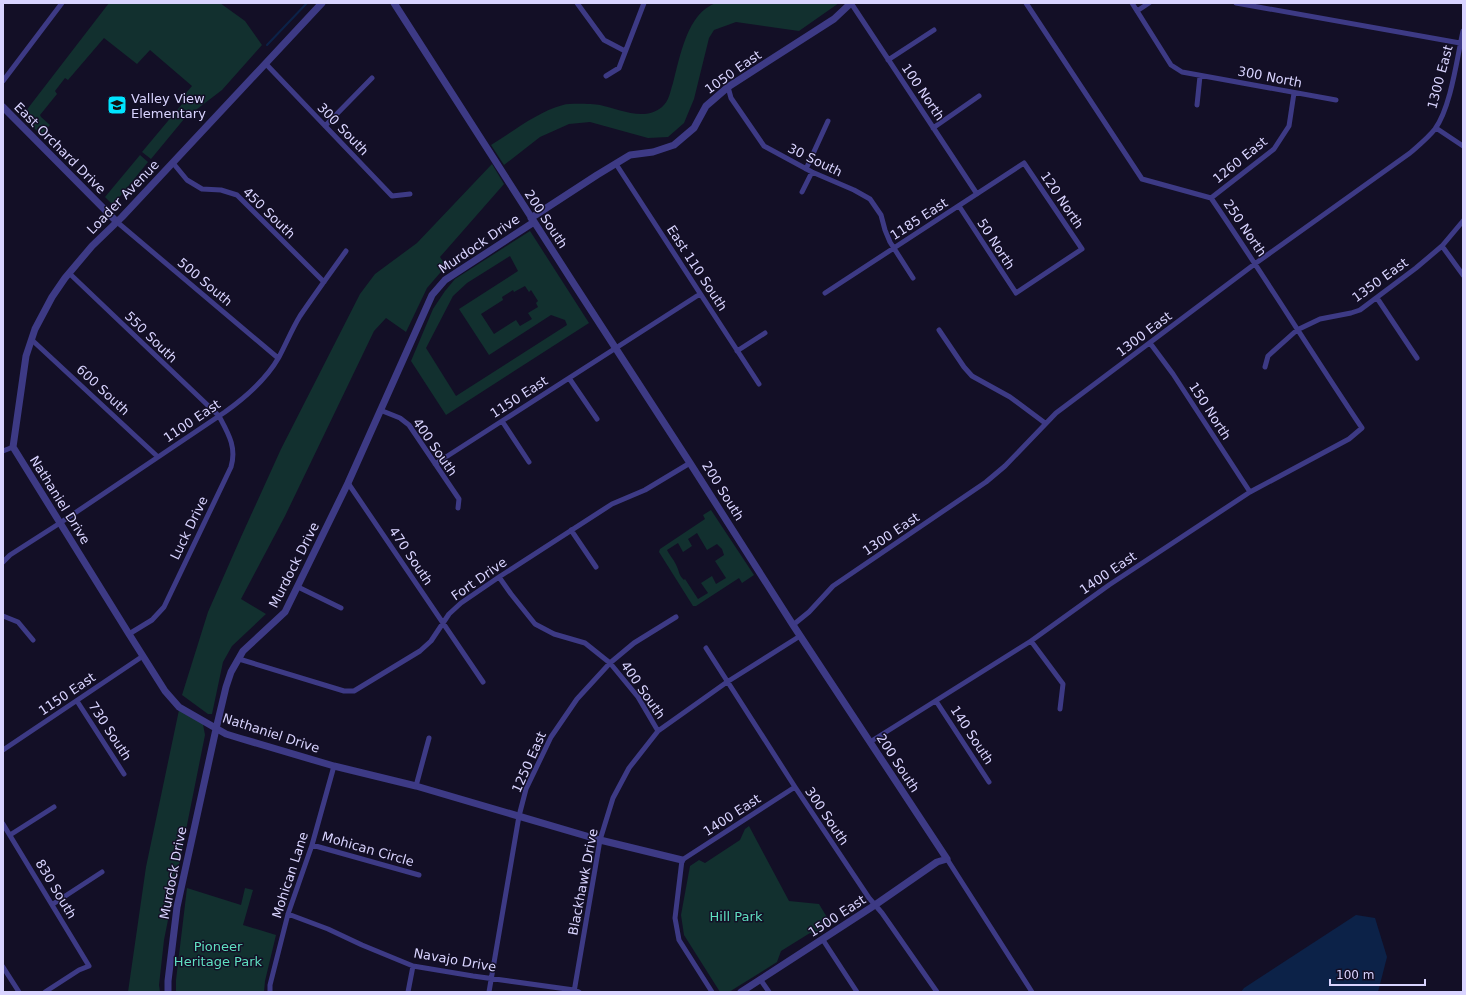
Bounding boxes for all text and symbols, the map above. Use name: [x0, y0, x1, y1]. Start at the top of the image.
street label: 1300 East: [1424, 44, 1456, 110]
street label: 1050 East: [702, 47, 764, 97]
street label: 100 North: [899, 61, 947, 123]
street label: 300 North: [1237, 63, 1303, 91]
place label: Valley View Elementary: [131, 91, 206, 121]
school or university icon: Valley View Elementary: [106, 94, 128, 116]
street label: East Orchard Drive: [11, 99, 109, 197]
street label: 300 South: [314, 100, 372, 158]
street label: 1260 East: [1210, 134, 1270, 186]
street label: 30 South: [785, 140, 845, 180]
street label: Loader Avenue: [84, 157, 162, 237]
street label: 120 North: [1038, 169, 1086, 231]
street label: 450 South: [240, 184, 298, 242]
street label: 200 South: [522, 187, 570, 251]
street label: 1185 East: [888, 195, 950, 243]
street label: 250 North: [1221, 197, 1269, 259]
street label: Murdock Drive: [436, 211, 522, 277]
street label: 50 North: [974, 216, 1018, 272]
street label: East 110 South: [664, 222, 730, 314]
street label: 500 South: [175, 255, 235, 309]
street label: 1350 East: [1349, 255, 1411, 305]
street label: 550 South: [122, 308, 180, 366]
street label: 1300 East: [1113, 308, 1175, 360]
street label: 600 South: [73, 362, 133, 418]
street label: 1150 East: [488, 373, 550, 421]
street label: 150 North: [1186, 380, 1234, 442]
street label: 1100 East: [161, 397, 223, 445]
street label: 400 South: [410, 415, 460, 479]
street label: Nathaniel Drive: [27, 453, 93, 547]
street label: 200 South: [699, 459, 747, 523]
street label: Luck Drive: [167, 494, 211, 562]
street label: 1300 East: [860, 510, 922, 558]
street label: Murdock Drive: [266, 520, 322, 610]
street label: 470 South: [386, 524, 436, 588]
street label: 1400 East: [1077, 549, 1139, 597]
street label: Fort Drive: [448, 554, 510, 604]
street label: 400 South: [618, 658, 668, 722]
street label: 1150 East: [36, 670, 98, 718]
street label: 730 South: [86, 699, 134, 763]
street label: 140 South: [948, 703, 996, 767]
street label: Nathaniel Drive: [221, 710, 321, 756]
street label: 1250 East: [509, 729, 549, 795]
street label: 200 South: [874, 731, 922, 795]
street label: 300 South: [802, 784, 852, 848]
street label: 1400 East: [701, 791, 763, 839]
street label: Murdock Drive: [157, 825, 189, 921]
street label: Blackhawk Drive: [565, 827, 601, 937]
street label: Mohican Circle: [320, 829, 416, 869]
street label: Mohican Lane: [269, 830, 311, 920]
street label: 830 South: [32, 857, 80, 921]
street label: 1500 East: [806, 892, 868, 940]
park label: Hill Park: [710, 909, 763, 924]
park label: Pioneer Heritage Park: [174, 939, 263, 969]
street label: Navajo Drive: [412, 945, 498, 975]
scale bar: [1330, 961, 1425, 987]
text: 100 m: [1336, 968, 1374, 982]

